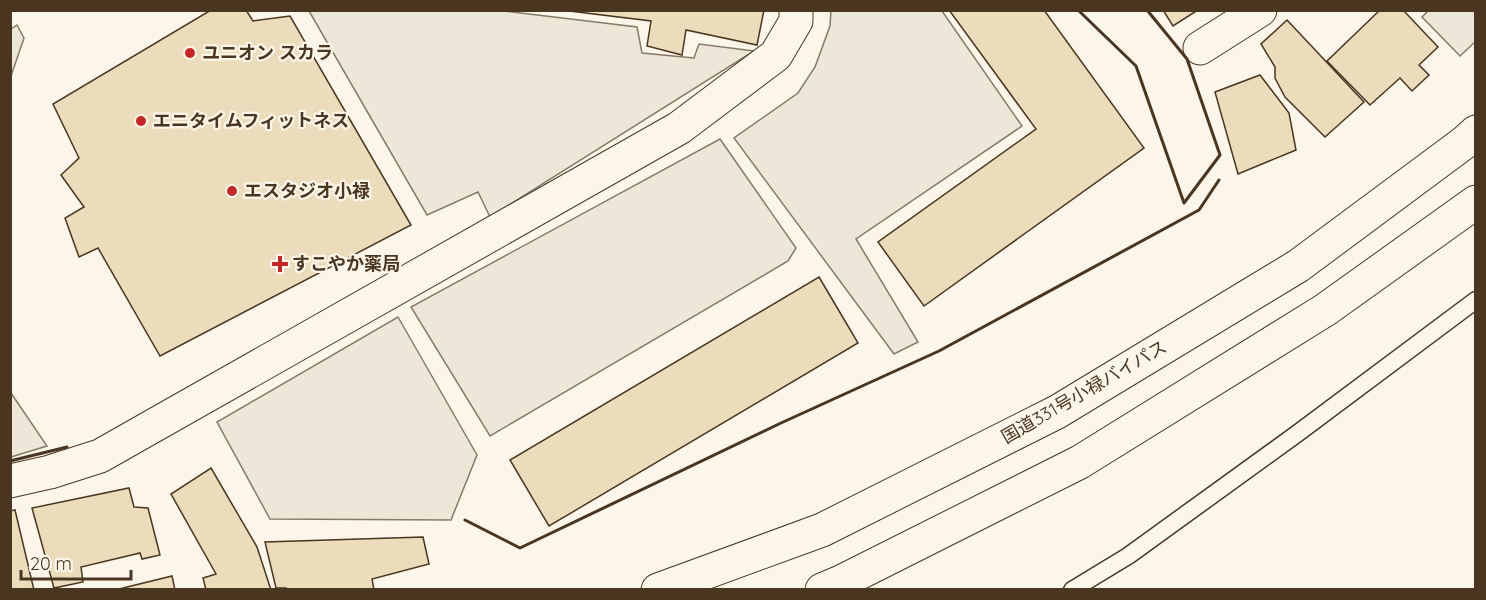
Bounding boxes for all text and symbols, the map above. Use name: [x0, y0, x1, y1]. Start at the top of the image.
place label: ユニオン スカラ: [202, 41, 333, 64]
marker: ユニオン スカラ: [183, 46, 197, 60]
place label: エニタイムフィットネス: [153, 109, 349, 132]
marker: エニタイムフィットネス: [134, 114, 148, 128]
place label: エスタジオ小禄: [244, 179, 370, 202]
marker: エスタジオ小禄: [225, 184, 239, 198]
place label: すこやか薬局: [292, 252, 400, 275]
marker: すこやか薬局: [273, 257, 287, 271]
street label: 国道331号小禄バイパス: [997, 335, 1171, 448]
scale bar: [21, 543, 130, 581]
text: 20 m: [30, 552, 72, 575]

